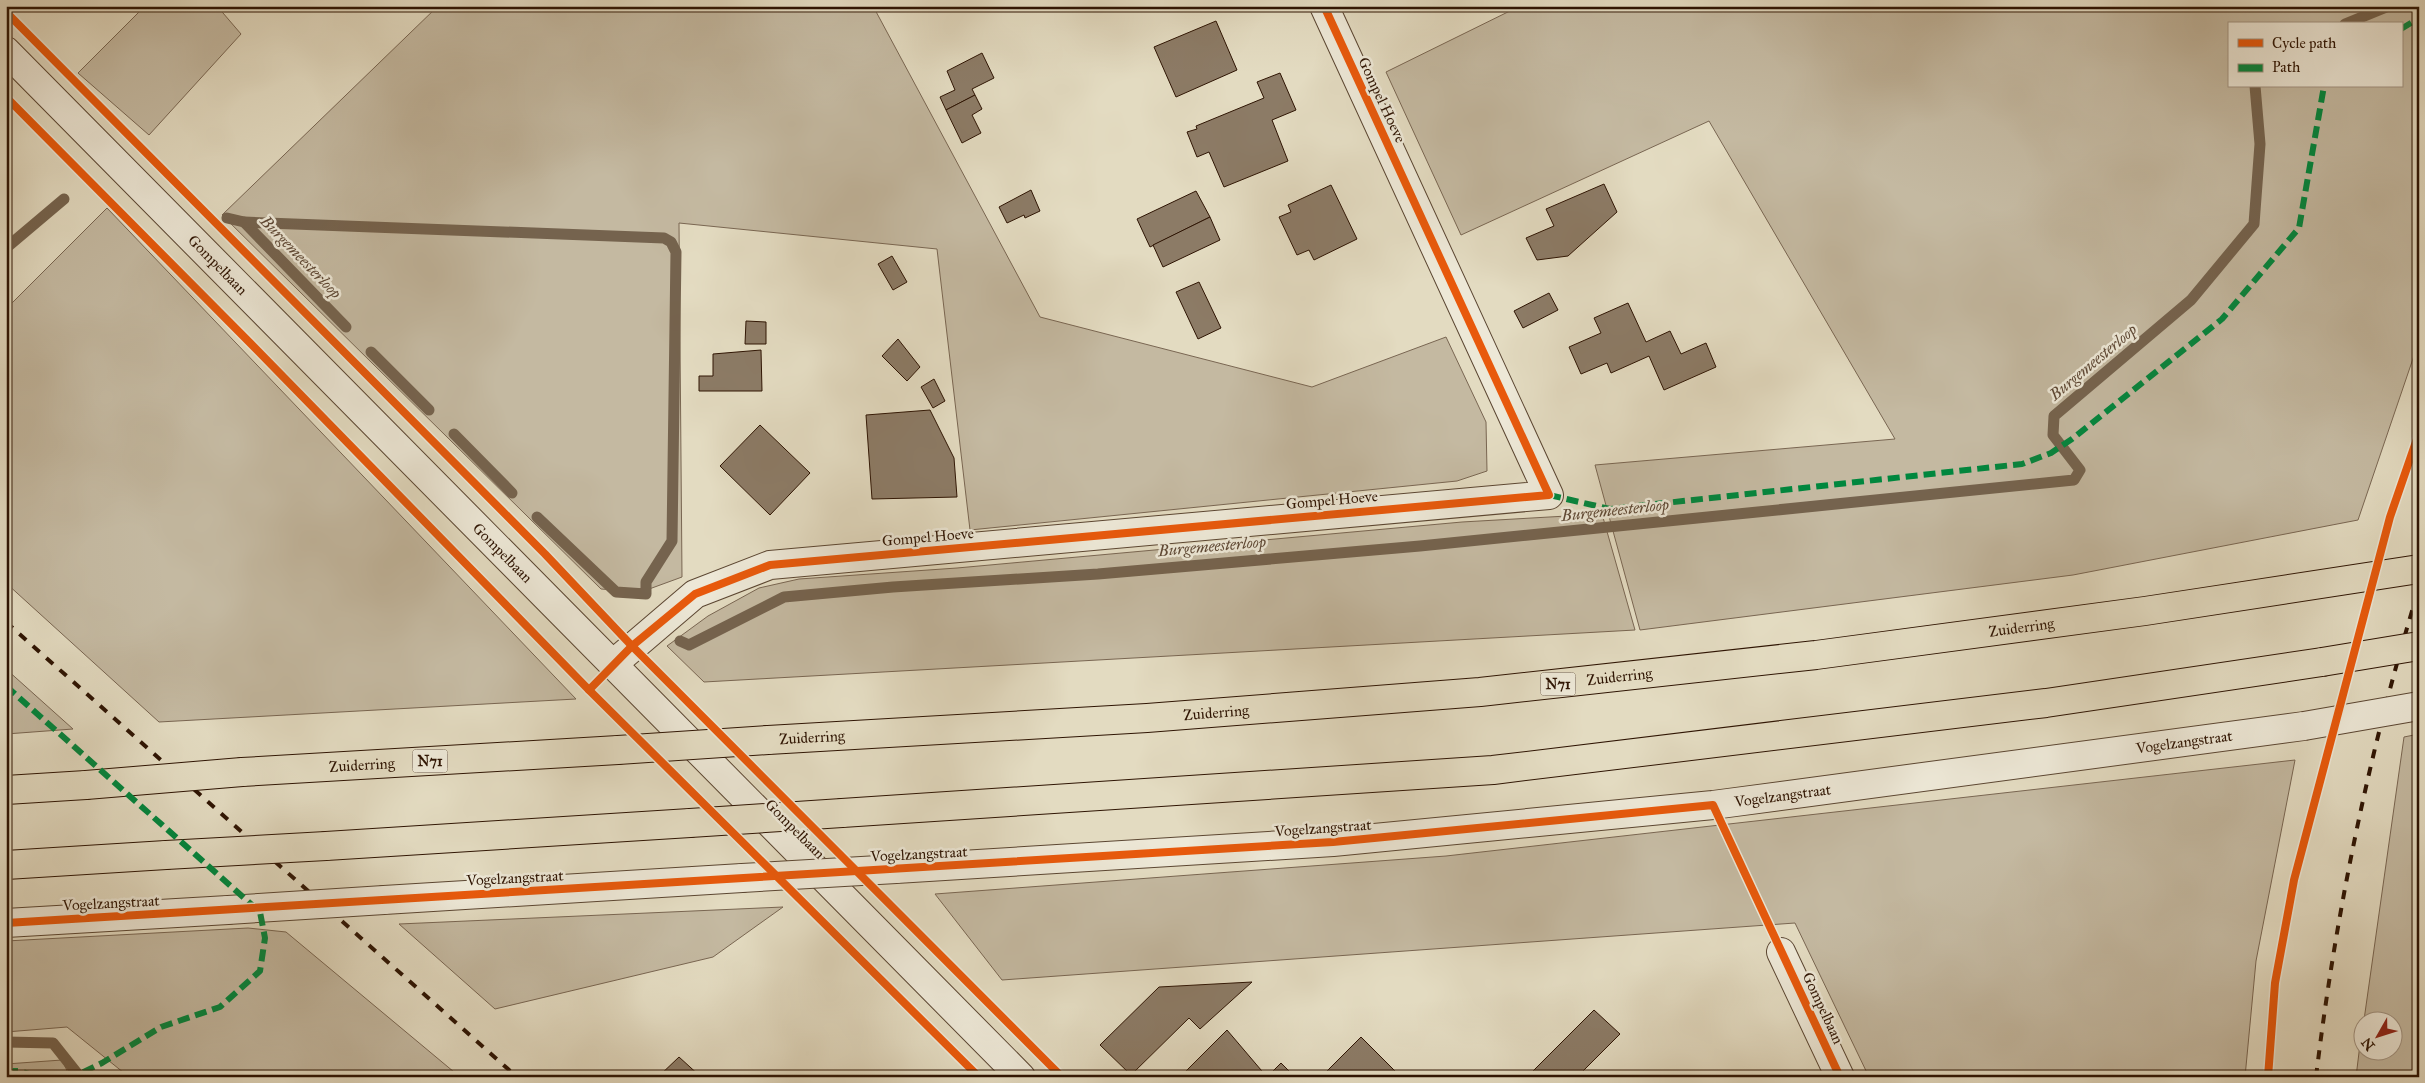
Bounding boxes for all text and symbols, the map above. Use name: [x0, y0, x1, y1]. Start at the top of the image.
legend: [2228, 22, 2402, 88]
text: Cycle path: [2272, 34, 2337, 52]
street label: Gompel Hoeve: [1354, 54, 1410, 146]
text: Path: [2272, 58, 2301, 76]
water label: Burgemeesterloop: [255, 211, 345, 303]
street label: Gompelbaan: [184, 231, 251, 299]
water label: Burgemeesterloop: [2045, 320, 2141, 405]
street label: Gompel Hoeve: [1285, 487, 1379, 513]
water label: Burgemeesterloop: [1559, 495, 1670, 526]
street label: Gompelbaan: [469, 519, 536, 587]
street label: Gompel Hoeve: [881, 524, 975, 550]
water label: Burgemeesterloop: [1156, 532, 1267, 561]
street label: Zuiderring: [1988, 614, 2056, 641]
street label: Zuiderring: [1586, 664, 1654, 689]
road number: N71: [1540, 672, 1576, 696]
street label: Zuiderring: [1183, 701, 1251, 724]
street label: Zuiderring: [779, 727, 846, 748]
street label: Vogelzangstraat: [2134, 727, 2234, 758]
road number: N71: [412, 749, 448, 772]
street label: Zuiderring: [328, 754, 396, 776]
street label: Vogelzangstraat: [1732, 780, 1833, 811]
street label: Gompelbaan: [761, 795, 829, 863]
street label: Vogelzangstraat: [1273, 816, 1373, 840]
street label: Vogelzangstraat: [869, 842, 969, 866]
street label: Vogelzangstraat: [465, 866, 565, 890]
street label: Vogelzangstraat: [61, 891, 161, 915]
street label: Gompelbaan: [1799, 969, 1847, 1047]
north arrow: [2352, 1010, 2402, 1060]
text: N: [2358, 1034, 2379, 1054]

